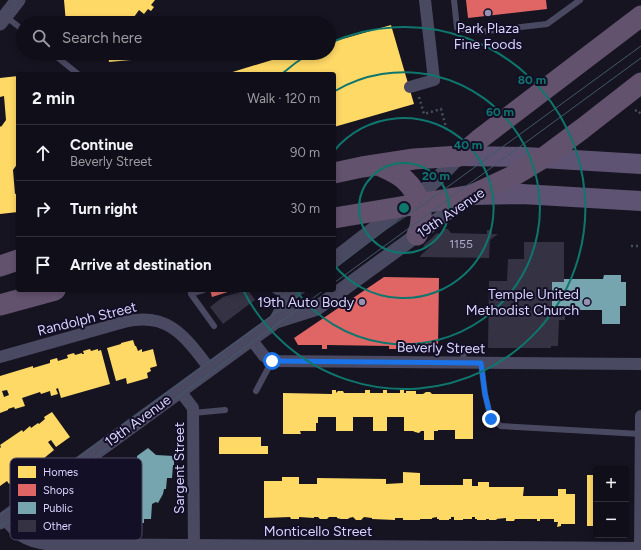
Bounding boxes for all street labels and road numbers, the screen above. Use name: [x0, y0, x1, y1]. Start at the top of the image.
street label: 19th Avenue: [414, 184, 488, 242]
street label: Randolph Street: [36, 298, 138, 340]
street label: Beverly Street: [397, 339, 485, 357]
street label: 19th Avenue: [102, 391, 175, 451]
street label: Sargent Street: [171, 422, 188, 514]
street label: Monticello Street: [264, 523, 372, 540]

